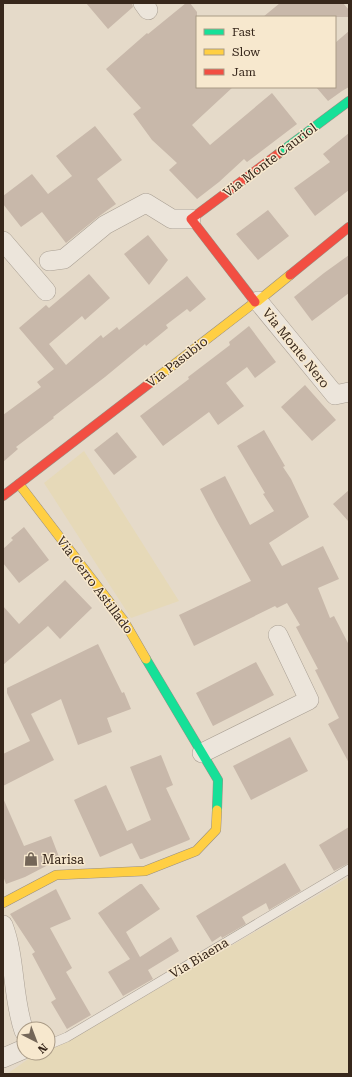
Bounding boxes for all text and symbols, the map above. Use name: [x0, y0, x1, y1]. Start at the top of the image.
legend: [196, 16, 336, 88]
text: Fast: [232, 25, 256, 39]
text: Slow: [232, 45, 260, 59]
text: Jam: [232, 65, 256, 79]
street label: Via Monte Cauriol: [220, 120, 320, 200]
street label: Via Monte Nero: [259, 305, 333, 391]
street label: Via Pasubio: [143, 333, 211, 390]
street label: Via Cerro Astillado: [54, 534, 136, 636]
shop icon: Marisa: [23, 851, 39, 867]
place label: Marisa: [42, 852, 84, 867]
street label: Via Biaena: [167, 935, 231, 981]
north arrow: [16, 1021, 56, 1061]
text: N: [34, 1040, 50, 1056]

